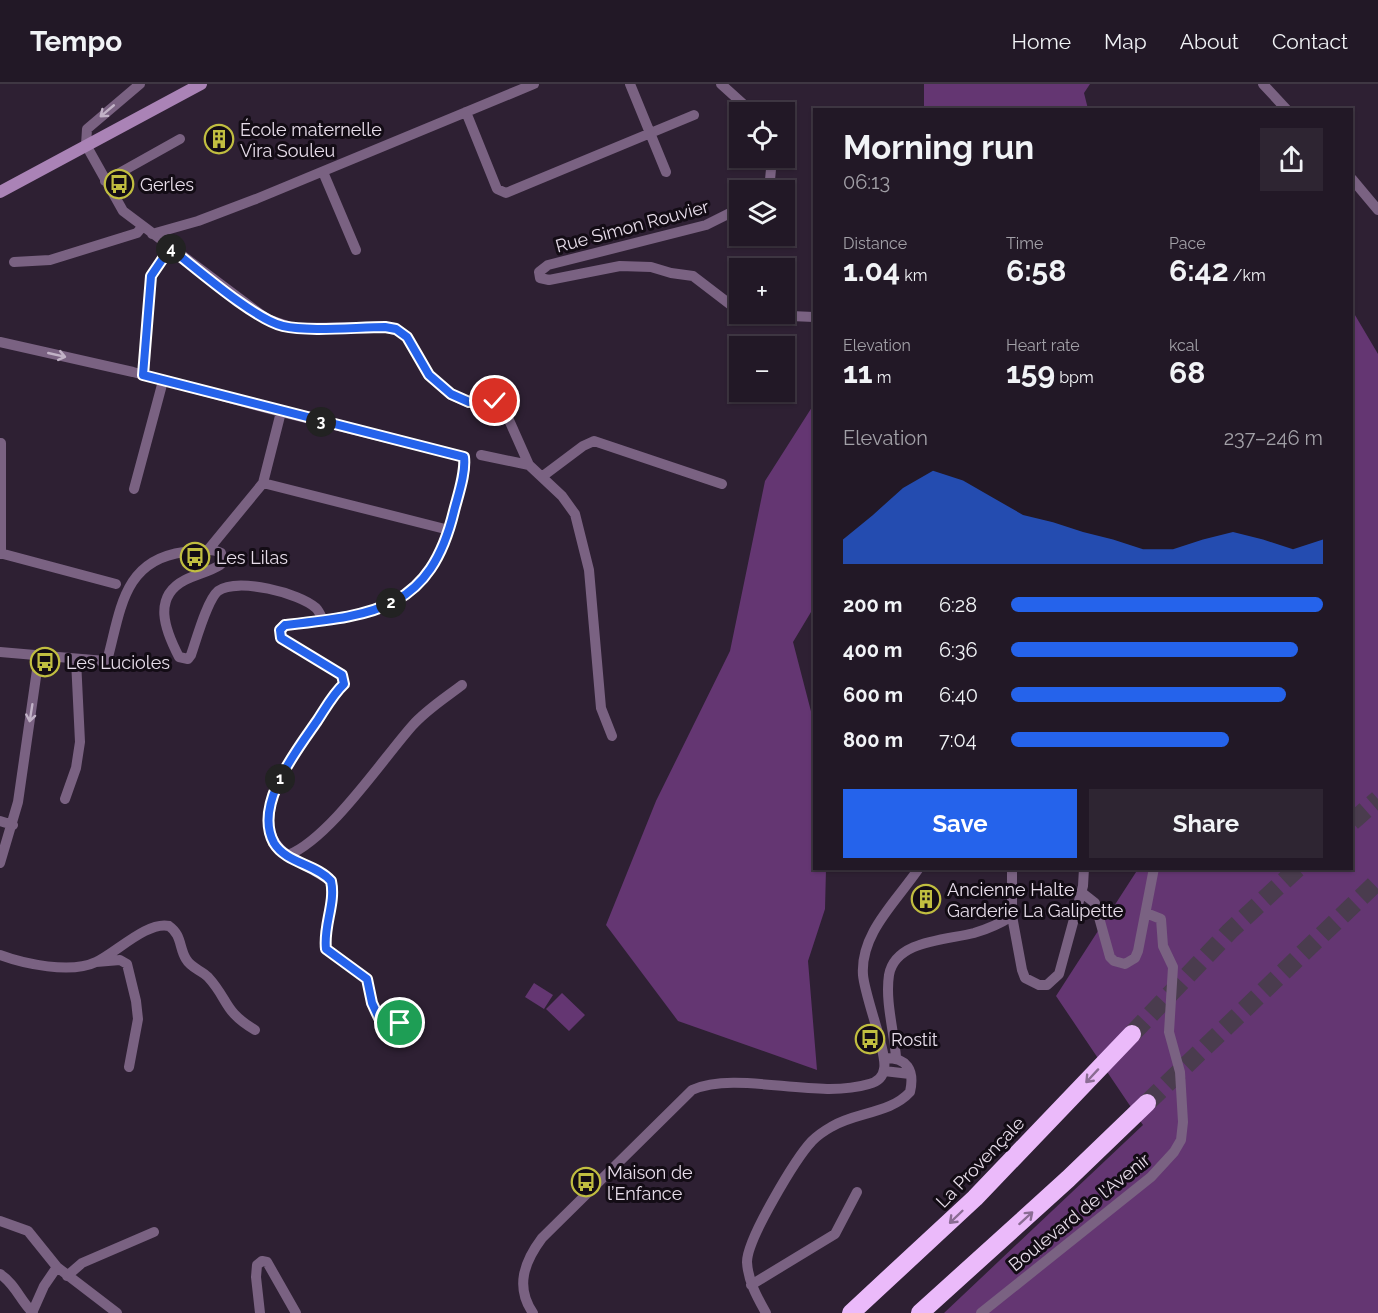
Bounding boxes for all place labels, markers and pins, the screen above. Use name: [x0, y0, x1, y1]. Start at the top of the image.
place label: École maternelle Vira Souleu: [240, 118, 382, 161]
building icon: École maternelle Vira Souleu: [203, 123, 235, 155]
bus stop icon: Gerles: [103, 168, 135, 200]
place label: Gerles: [140, 174, 194, 195]
pin: 4: [156, 234, 186, 264]
pin: [469, 375, 520, 426]
pin: 3: [306, 407, 336, 437]
bus stop icon: Les Lilas: [179, 541, 211, 573]
place label: Les Lilas: [216, 547, 288, 568]
pin: 2: [376, 588, 406, 618]
bus stop icon: Les Lucioles: [29, 646, 61, 678]
place label: Les Lucioles: [66, 652, 170, 673]
pin: 1: [265, 764, 295, 794]
place label: Ancienne Halte Garderie La Galipette: [947, 879, 1124, 921]
building icon: Ancienne Halte Garderie La Galipette: [910, 883, 942, 915]
pin: [374, 997, 425, 1048]
bus stop icon: Rostit: [854, 1023, 886, 1055]
place label: Rostit: [891, 1029, 938, 1050]
place label: Maison de l’Enfance: [607, 1162, 693, 1204]
bus stop icon: Maison de l’Enfance: [570, 1166, 602, 1198]

